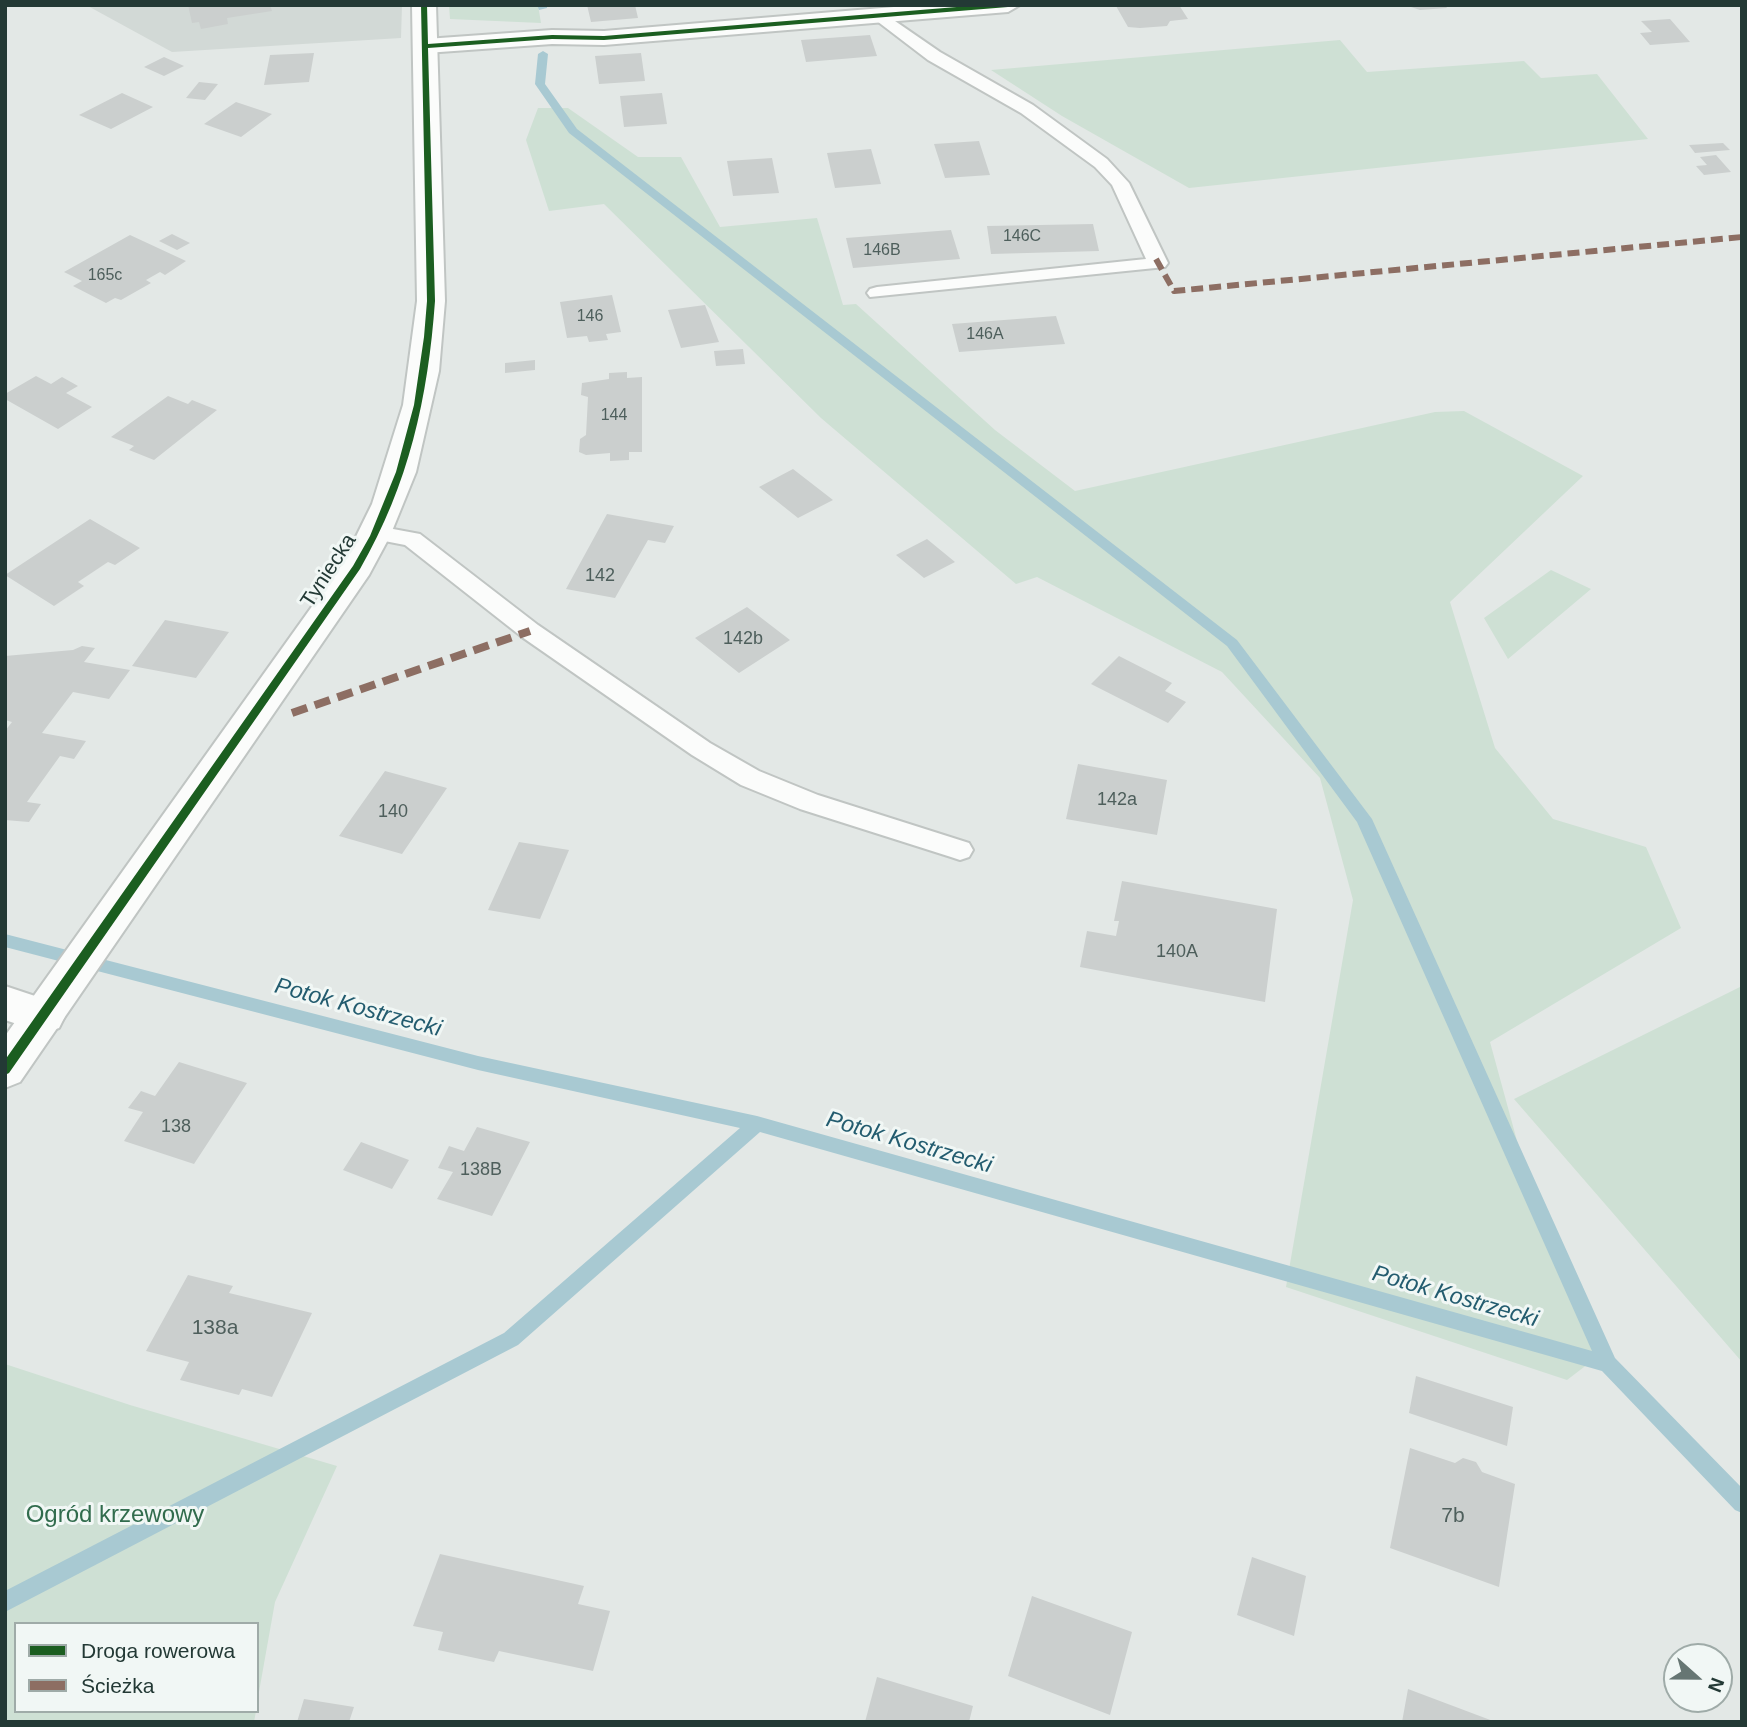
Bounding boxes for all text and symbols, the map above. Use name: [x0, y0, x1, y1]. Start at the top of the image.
house number: 146C: [1003, 227, 1041, 247]
house number: 146B: [863, 241, 901, 261]
house number: 165c: [88, 266, 122, 286]
house number: 146: [577, 307, 603, 327]
house number: 146A: [966, 325, 1004, 345]
house number: 144: [601, 406, 627, 426]
street label: Tyniecka: [296, 529, 362, 613]
house number: 142: [585, 565, 615, 587]
house number: 142b: [723, 628, 763, 650]
house number: 142a: [1097, 789, 1137, 811]
house number: 140: [378, 801, 408, 823]
house number: 140A: [1156, 941, 1198, 963]
water label: Potok Kostrzecki: [272, 973, 444, 1043]
water label: Potok Kostrzecki: [823, 1106, 995, 1180]
house number: 138: [161, 1116, 191, 1138]
house number: 138B: [460, 1159, 502, 1181]
water label: Potok Kostrzecki: [1369, 1260, 1541, 1334]
house number: 138a: [192, 1315, 238, 1341]
park label: Ogród krzewowy: [26, 1501, 204, 1529]
house number: 7b: [1441, 1503, 1465, 1529]
legend: [14, 1622, 259, 1713]
text: Droga rowerowa: [81, 1639, 235, 1662]
north arrow: [1663, 1643, 1733, 1713]
text: Ścieżka: [81, 1674, 155, 1697]
text: N: [1704, 1675, 1728, 1695]

